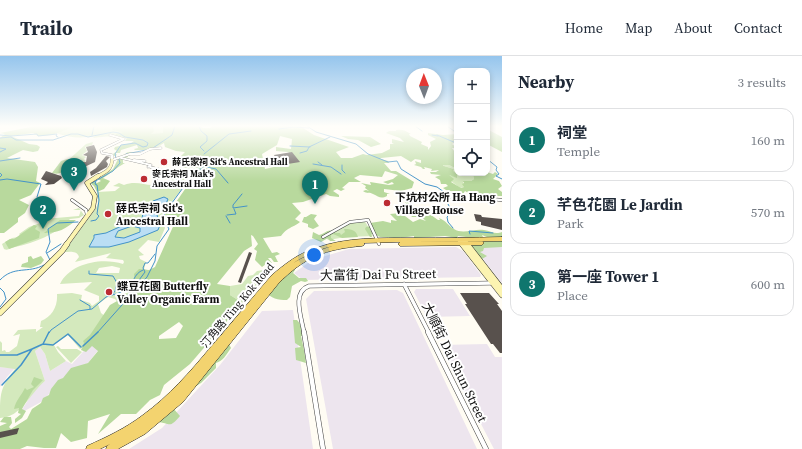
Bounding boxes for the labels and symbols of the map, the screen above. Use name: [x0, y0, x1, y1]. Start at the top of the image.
north arrow: [406, 68, 442, 104]
place label: 薛氏家祠 Sit's Ancestral Hall: [172, 156, 288, 168]
marker: 薛氏家祠 Sit's Ancestral Hall: [159, 157, 169, 167]
pin: 3: [61, 158, 87, 191]
place label: 麥氏宗祠 Mak's Ancestral Hall: [152, 168, 214, 190]
pin: 1: [302, 171, 328, 204]
marker: 麥氏宗祠 Mak's Ancestral Hall: [139, 174, 149, 184]
place label: 下坑村公所 Ha Hang Village House: [395, 190, 496, 218]
pin: 2: [30, 196, 56, 229]
marker: 下坑村公所 Ha Hang Village House: [382, 198, 392, 208]
place label: 薛氏宗祠 Sit's Ancestral Hall: [116, 201, 189, 229]
marker: 薛氏宗祠 Sit's Ancestral Hall: [103, 209, 113, 219]
your location: [304, 245, 324, 265]
street label: 汀角路 Ting Kok Road: [197, 259, 278, 351]
street label: 大富街 Dai Fu Street: [320, 265, 437, 284]
place label: 蝶豆花園 Butterfly Valley Organic Farm: [117, 279, 219, 307]
marker: 蝶豆花園 Butterfly Valley Organic Farm: [104, 287, 114, 297]
street label: 大順街 Dai Shun Street: [418, 300, 491, 426]

